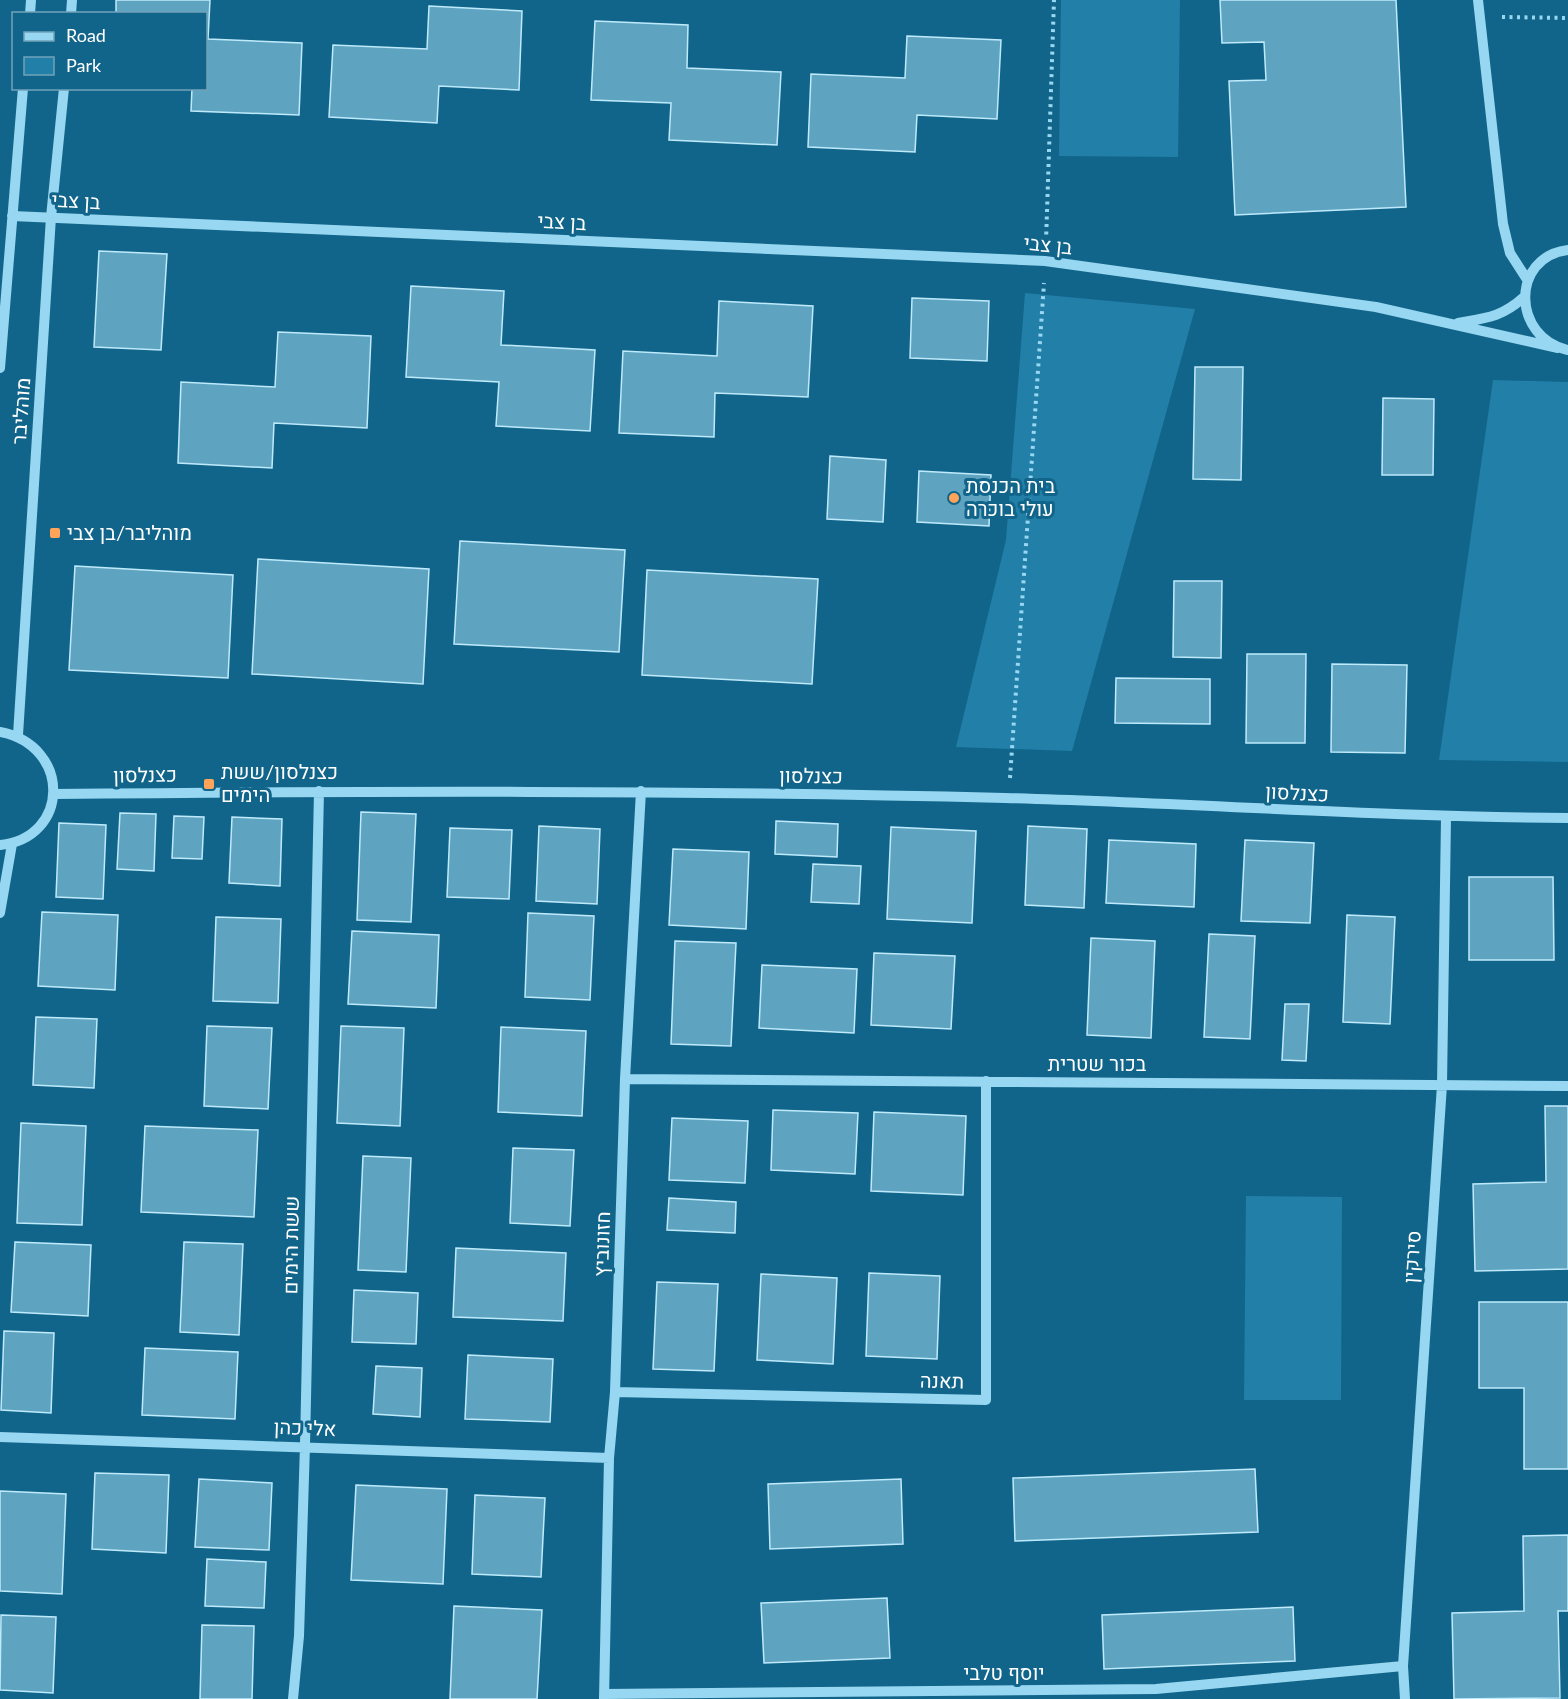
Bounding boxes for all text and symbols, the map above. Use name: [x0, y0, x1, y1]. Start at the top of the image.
legend: [12, 12, 207, 90]
text: Road: [66, 24, 106, 46]
text: Park: [66, 54, 102, 76]
street label: בן צבי: [51, 187, 102, 213]
street label: בן צבי: [537, 208, 588, 234]
street label: בן צבי: [1023, 230, 1074, 259]
street label: מוהליבר: [6, 377, 34, 445]
place label: בית הכנסת עולי בוכרה: [966, 473, 1056, 520]
marker: בית הכנסת עולי בוכרה: [947, 491, 961, 505]
place label: מוהליבר/בן צבי: [67, 520, 192, 544]
marker: מוהליבר/בן צבי: [48, 526, 62, 540]
place label: כצנלסון/ששת הימים: [221, 759, 338, 806]
street label: כצנלסון: [113, 761, 177, 787]
street label: כצנלסון: [779, 762, 843, 788]
marker: כצנלסון/ששת הימים: [202, 777, 216, 791]
street label: כצנלסון: [1265, 778, 1329, 806]
street label: בכור שטרית: [1048, 1051, 1147, 1075]
street label: ששת הימים: [277, 1195, 303, 1294]
street label: חזונוביץ: [588, 1211, 614, 1277]
street label: סירקין: [1397, 1230, 1425, 1284]
street label: תאנה: [920, 1368, 964, 1392]
street label: אלי כהן: [273, 1414, 337, 1440]
street label: יוסף טלבי: [964, 1660, 1044, 1684]

